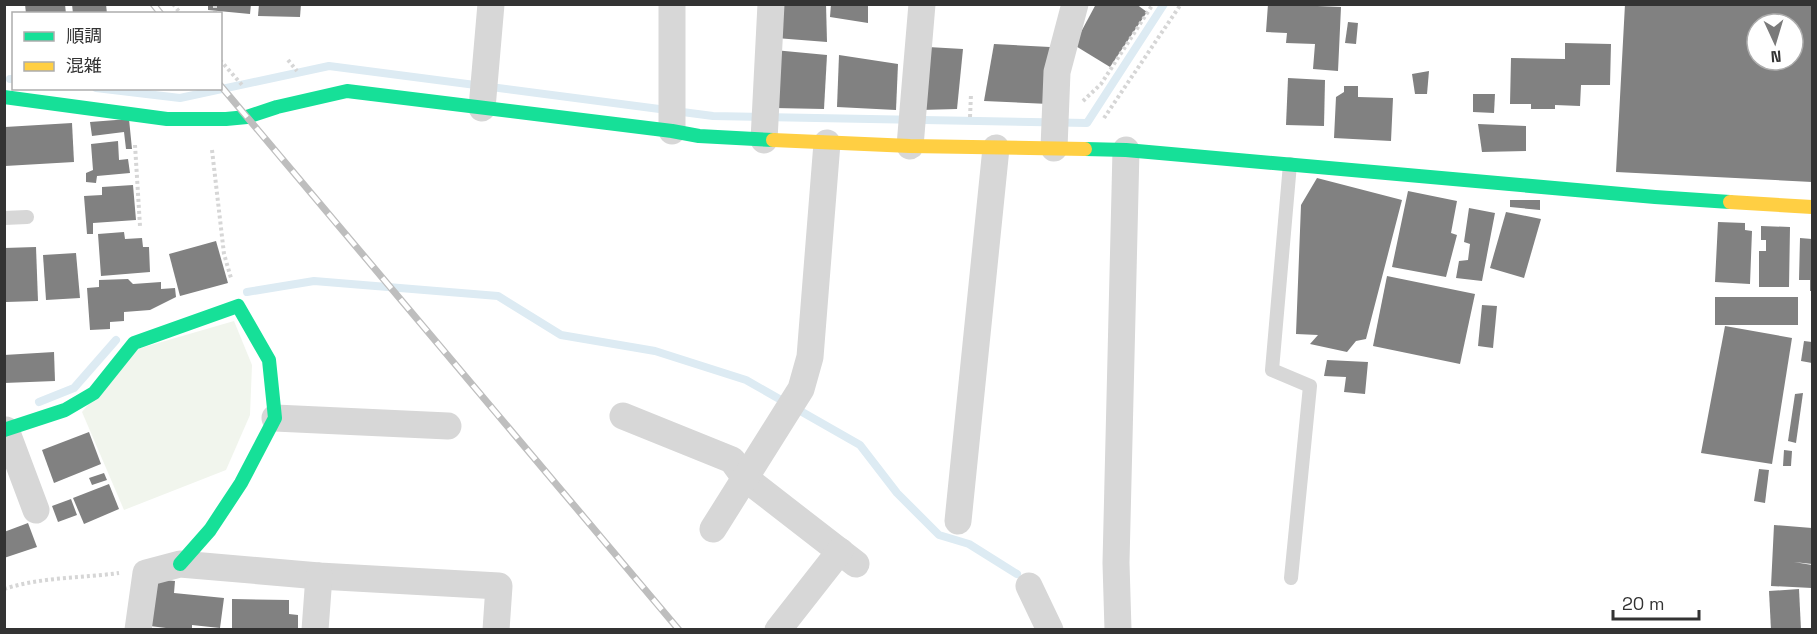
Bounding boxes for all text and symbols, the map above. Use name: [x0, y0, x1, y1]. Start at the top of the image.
legend: [12, 12, 222, 90]
north arrow: [1745, 12, 1805, 72]
text: 順調: [66, 24, 102, 47]
text: N: [1770, 46, 1782, 67]
text: 混雑: [66, 54, 102, 77]
scale bar: [1613, 583, 1698, 621]
text: 20 m: [1622, 592, 1665, 615]

